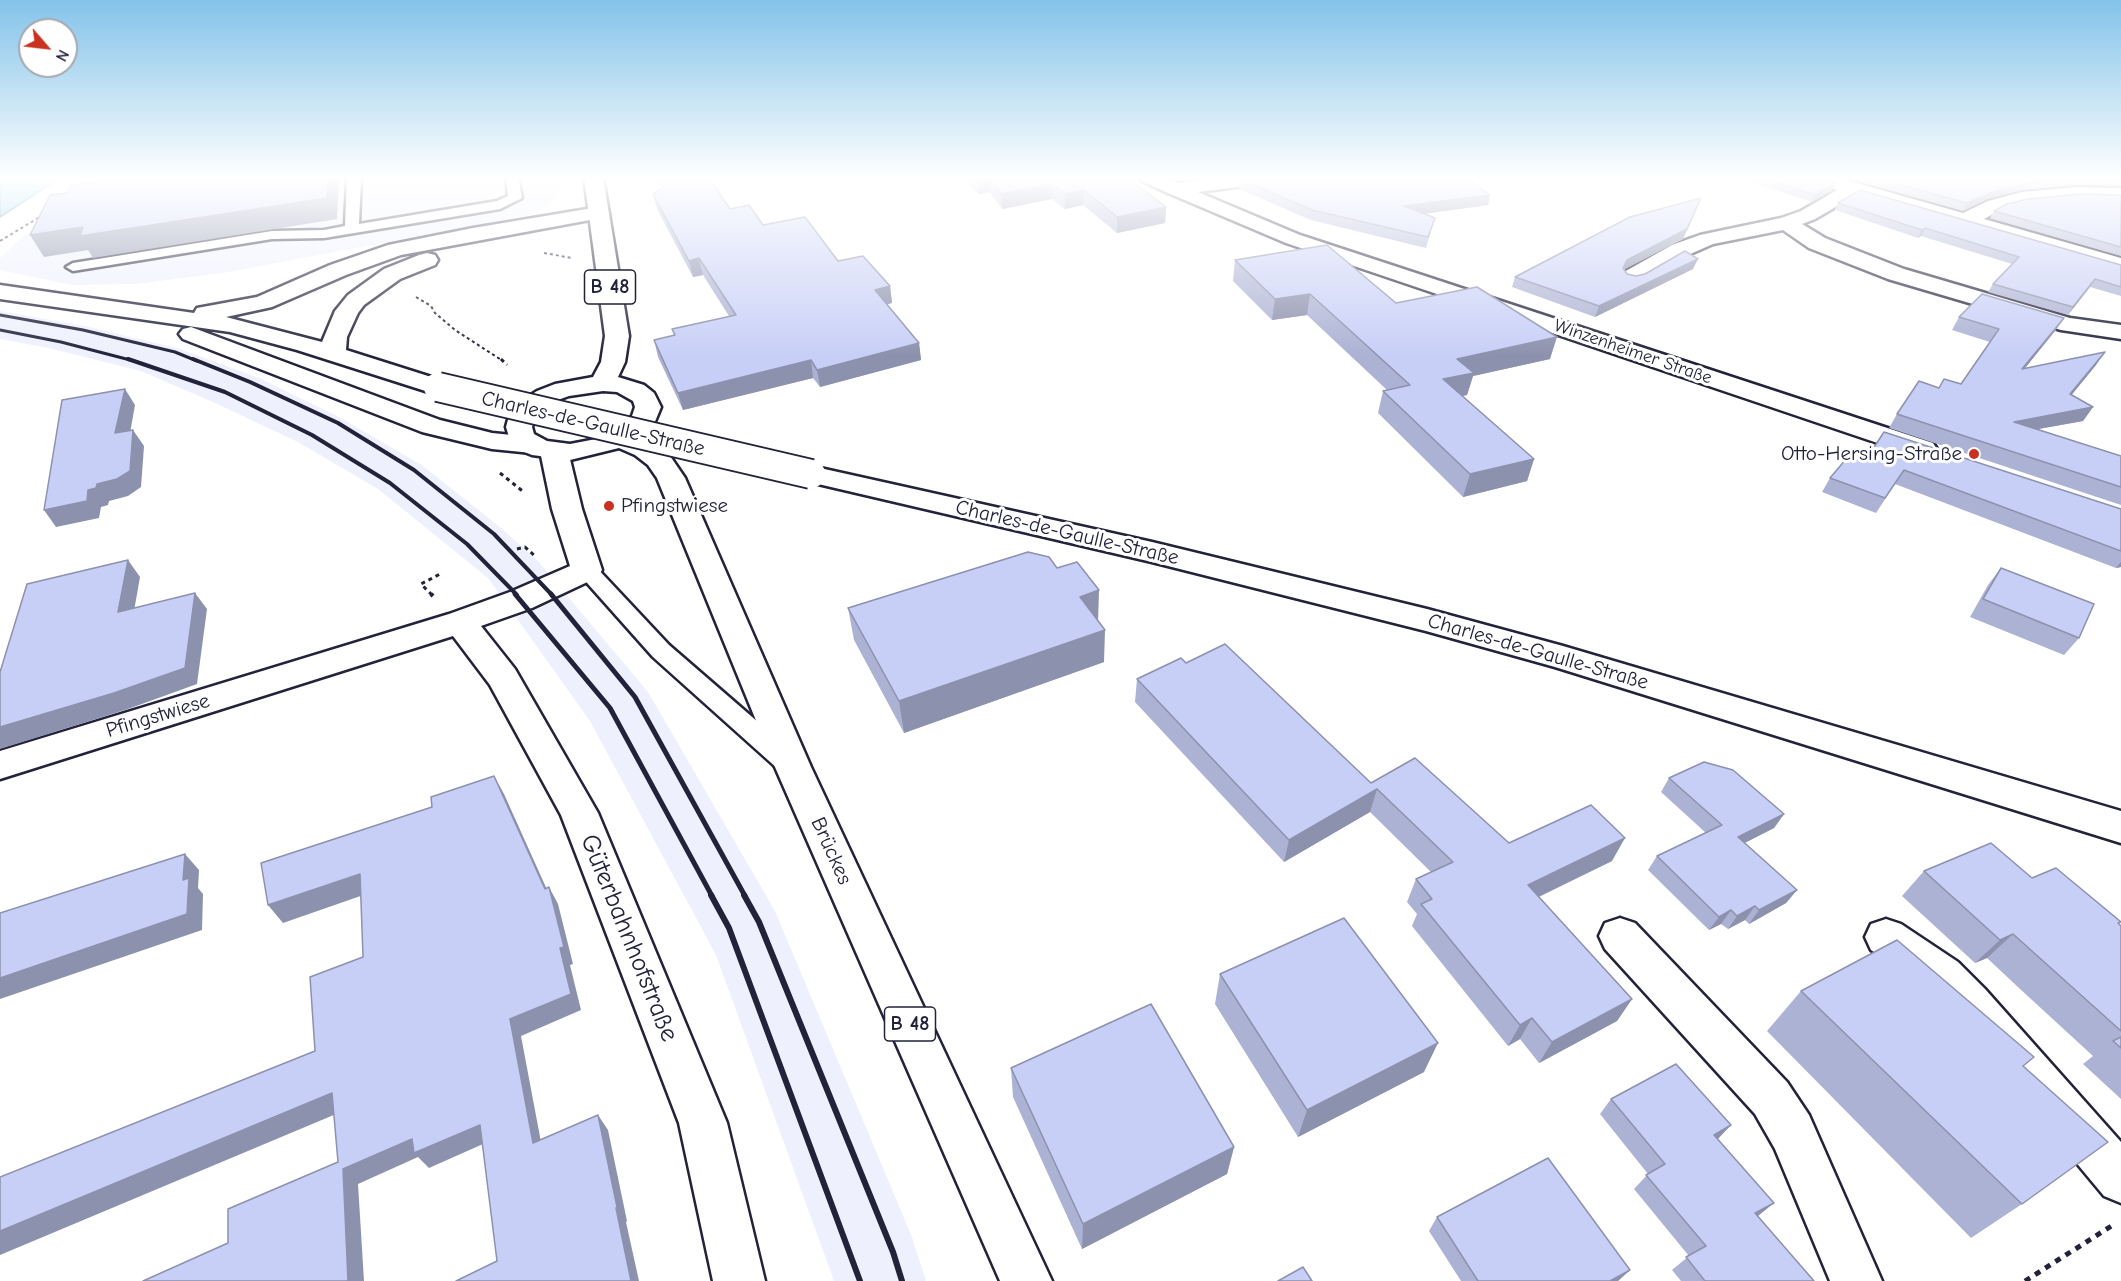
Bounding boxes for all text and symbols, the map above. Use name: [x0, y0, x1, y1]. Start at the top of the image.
north arrow: [18, 18, 78, 78]
text: N: [52, 47, 73, 64]
road number: B 48: [584, 270, 636, 304]
street label: Winzenheimer Straße: [1551, 315, 1715, 389]
street label: Charles-de-Gaulle-Straße: [479, 386, 707, 462]
place label: Otto-Hersing-Straße: [1781, 441, 1962, 467]
marker: Otto-Hersing-Straße: [1967, 447, 1981, 461]
place label: Pfingstwiese: [621, 493, 728, 519]
street label: Charles-de-Gaulle-Straße: [953, 495, 1181, 571]
marker: Pfingstwiese: [602, 499, 616, 513]
street label: Charles-de-Gaulle-Straße: [1425, 608, 1651, 696]
street label: Pfingstwiese: [103, 688, 213, 744]
street label: Brückes: [805, 813, 857, 889]
street label: Güterbahnhofstraße: [573, 830, 685, 1046]
road number: B 48: [884, 1007, 936, 1041]

